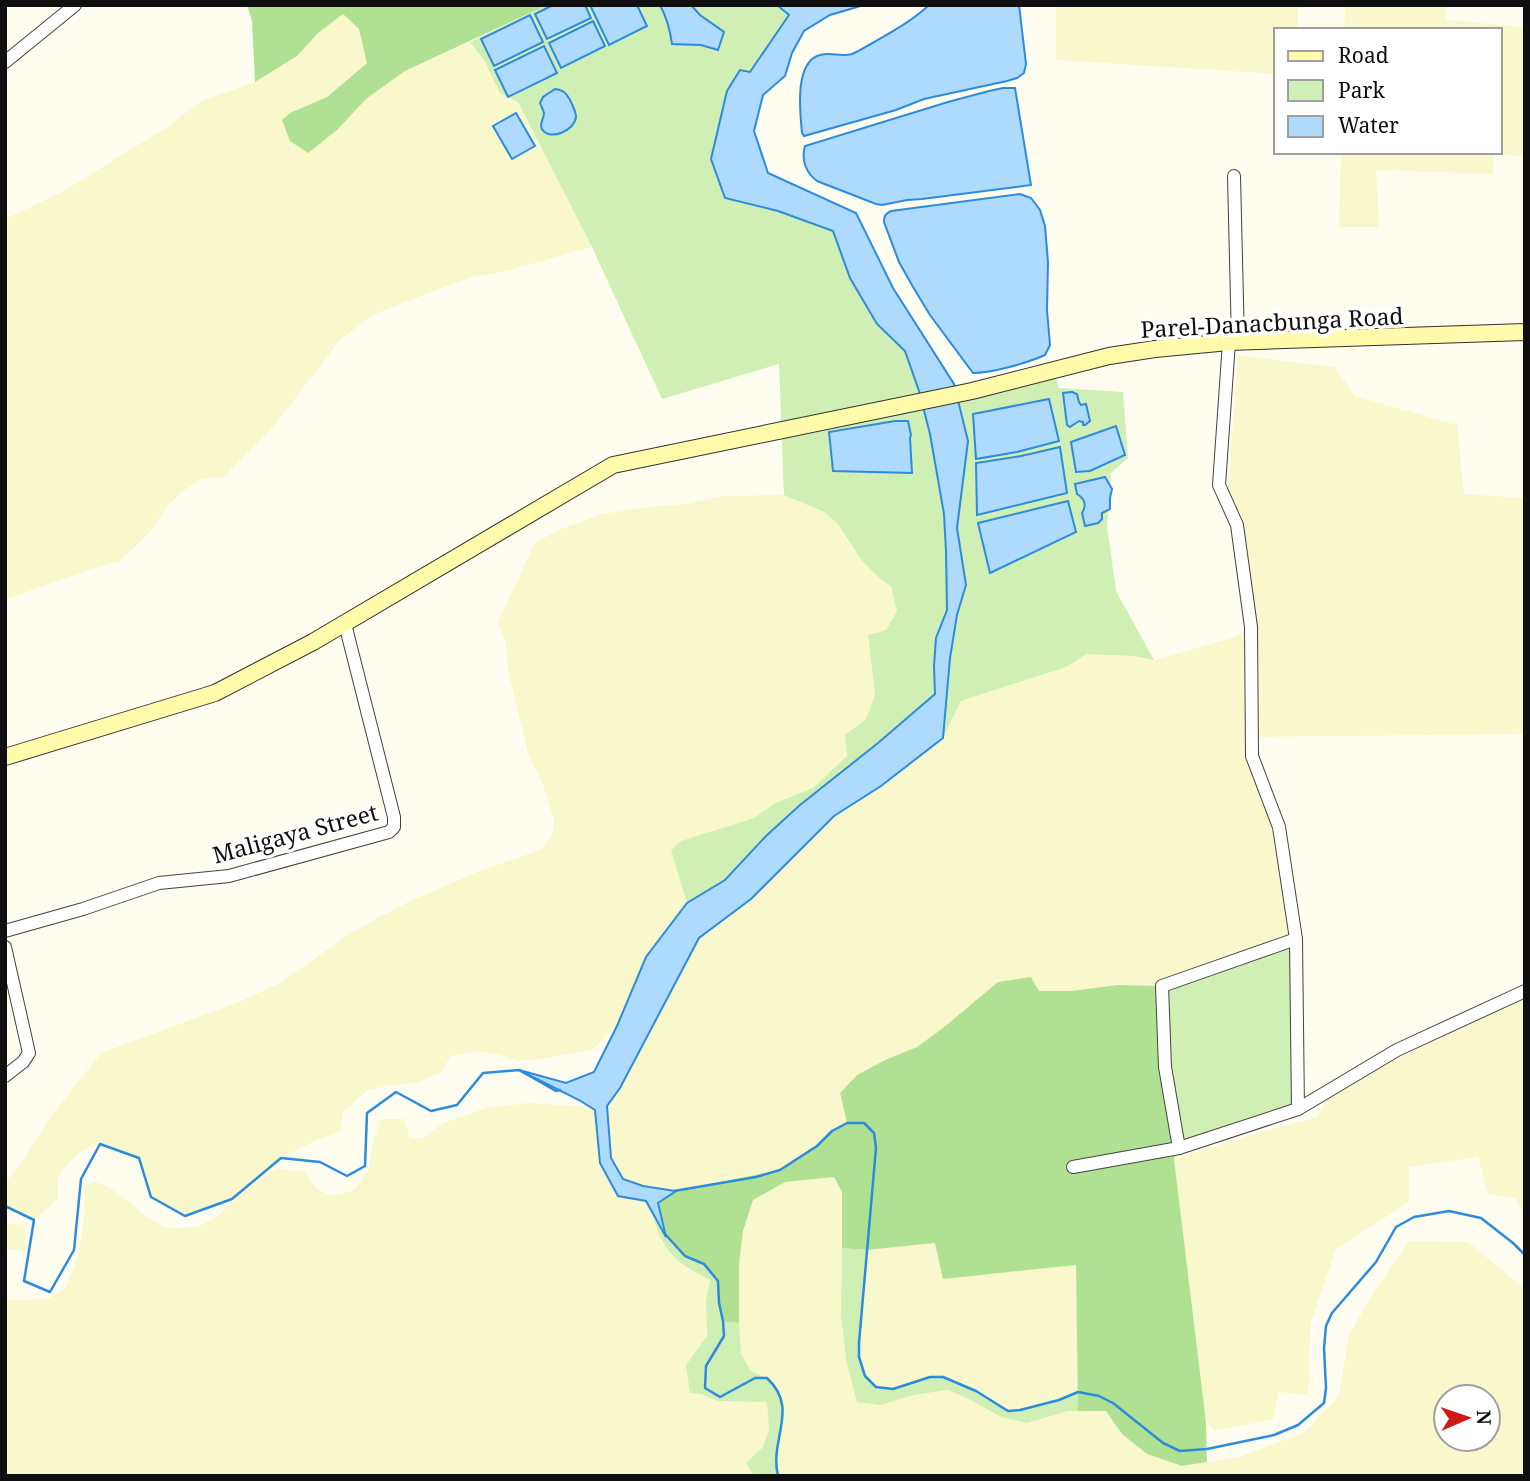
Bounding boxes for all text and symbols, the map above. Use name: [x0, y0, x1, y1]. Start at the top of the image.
legend: [1274, 28, 1502, 154]
text: Road: [1338, 41, 1389, 69]
text: Park: [1338, 76, 1385, 104]
text: Water: [1338, 111, 1399, 139]
street label: Parel-Danacbunga Road: [1140, 299, 1404, 345]
street label: Maligaya Street: [209, 796, 381, 870]
north arrow: [1432, 1383, 1502, 1453]
text: N: [1471, 1409, 1497, 1425]

